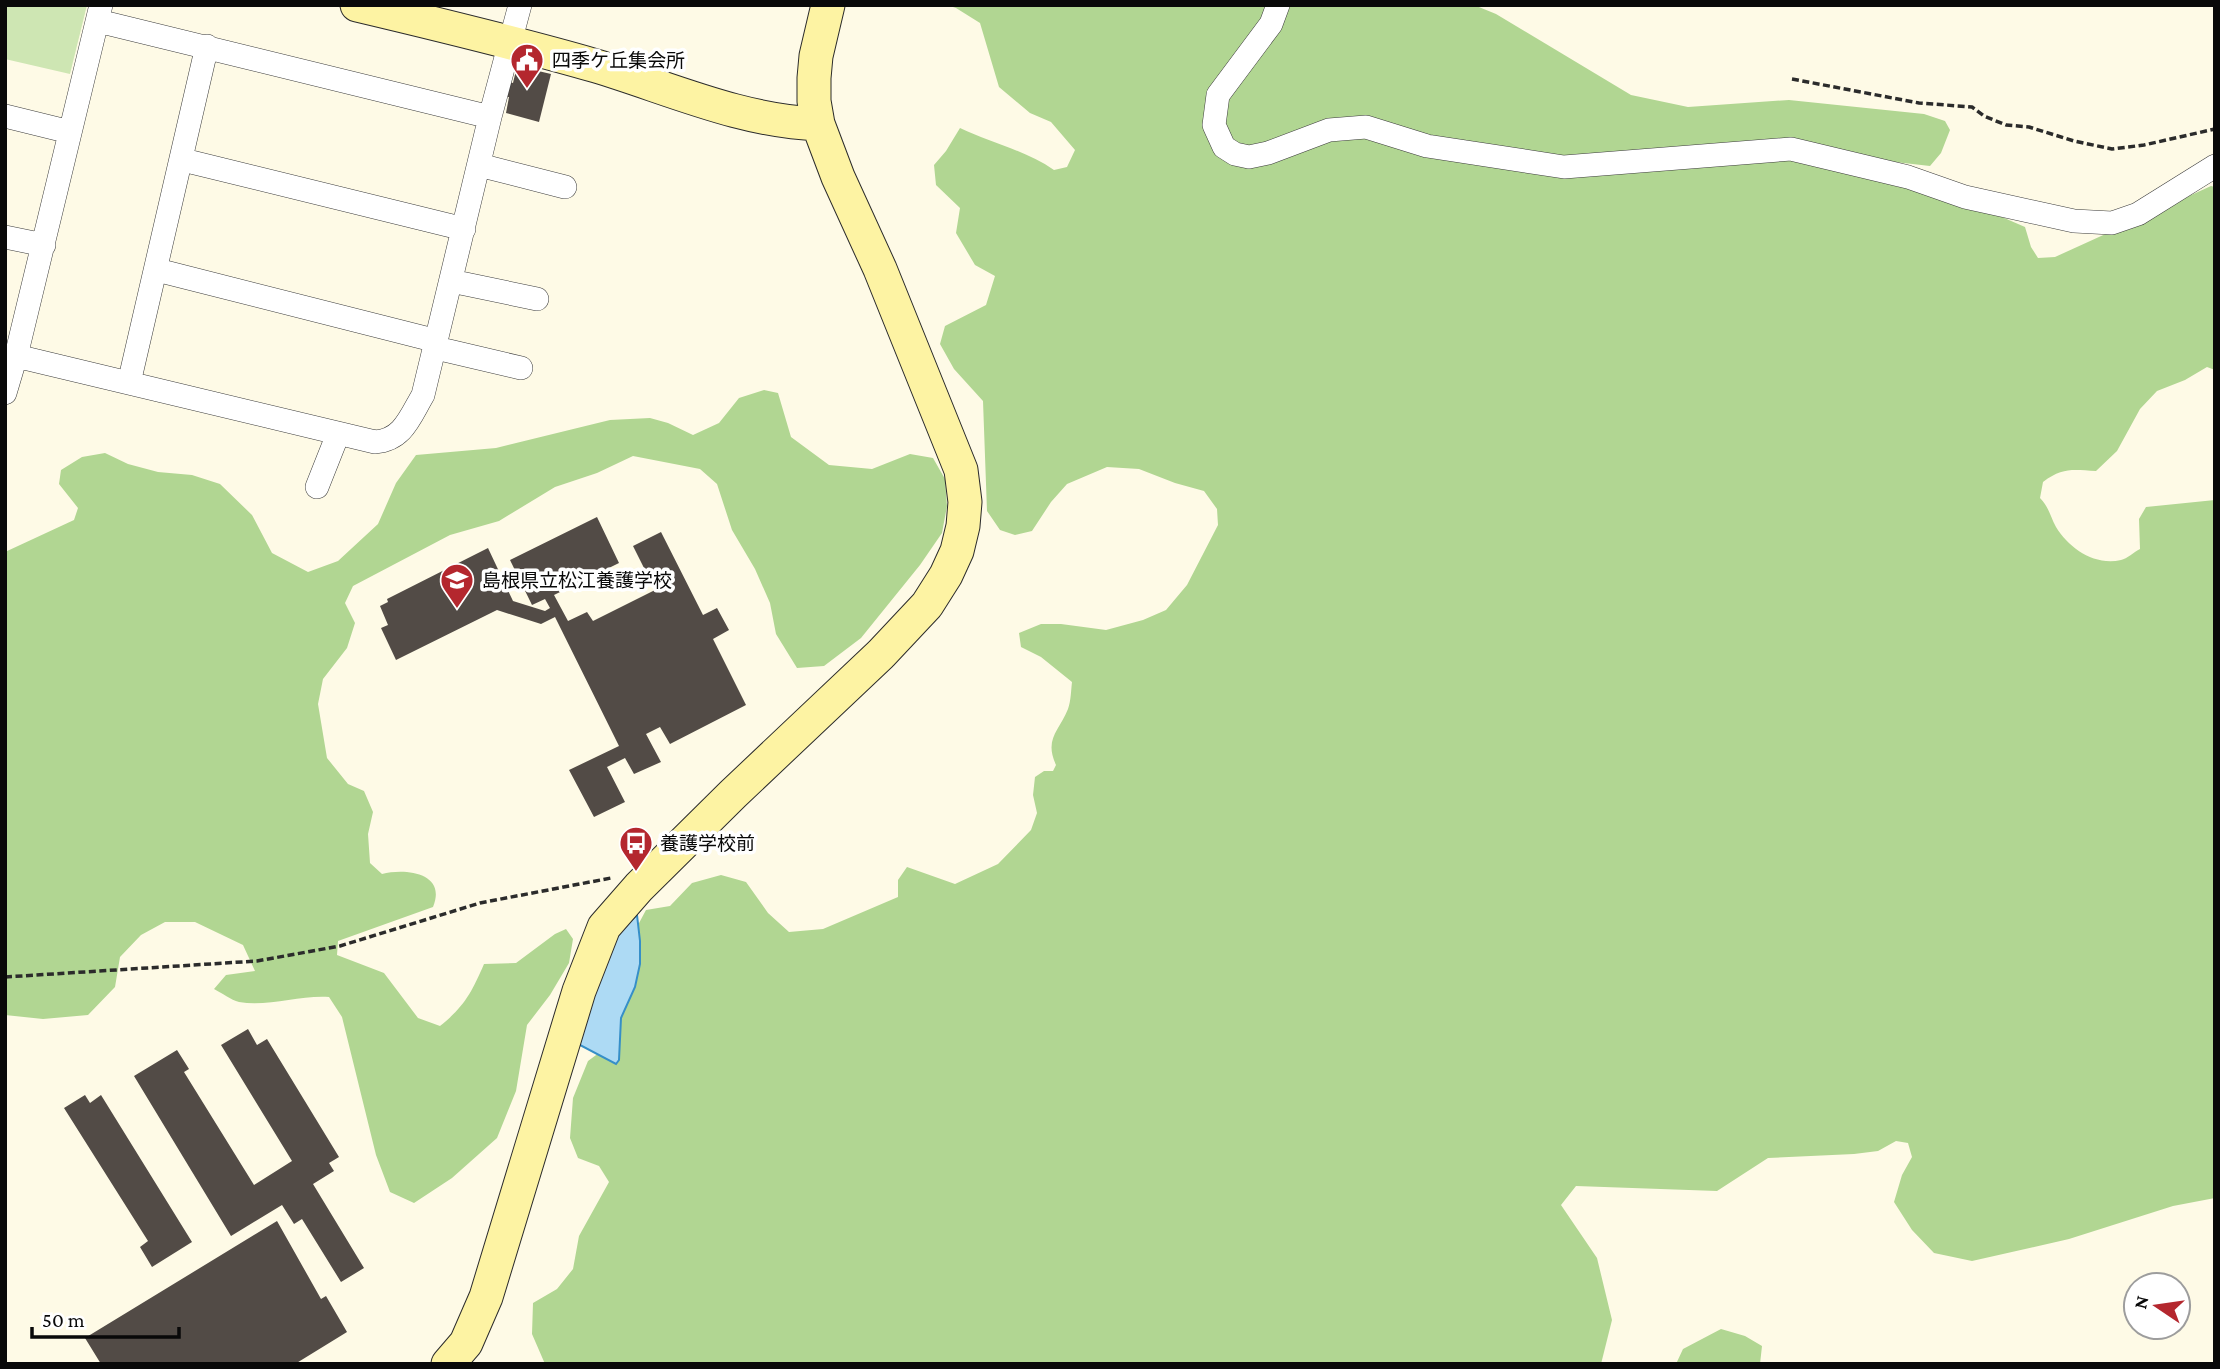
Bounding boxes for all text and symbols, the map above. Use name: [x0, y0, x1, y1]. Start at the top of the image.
public building icon: 四季ケ丘集会所: [508, 41, 546, 90]
place label: 四季ケ丘集会所: [552, 50, 685, 71]
school or university icon: 島根県立松江養護学校: [438, 561, 476, 610]
place label: 島根県立松江養護学校: [482, 570, 672, 591]
bus stop icon: 養護学校前: [617, 824, 655, 873]
place label: 養護学校前: [660, 833, 755, 854]
north arrow: [2122, 1271, 2192, 1341]
text: N: [2129, 1294, 2153, 1311]
scale bar: [32, 1296, 178, 1340]
text: 50 m: [42, 1308, 85, 1332]

